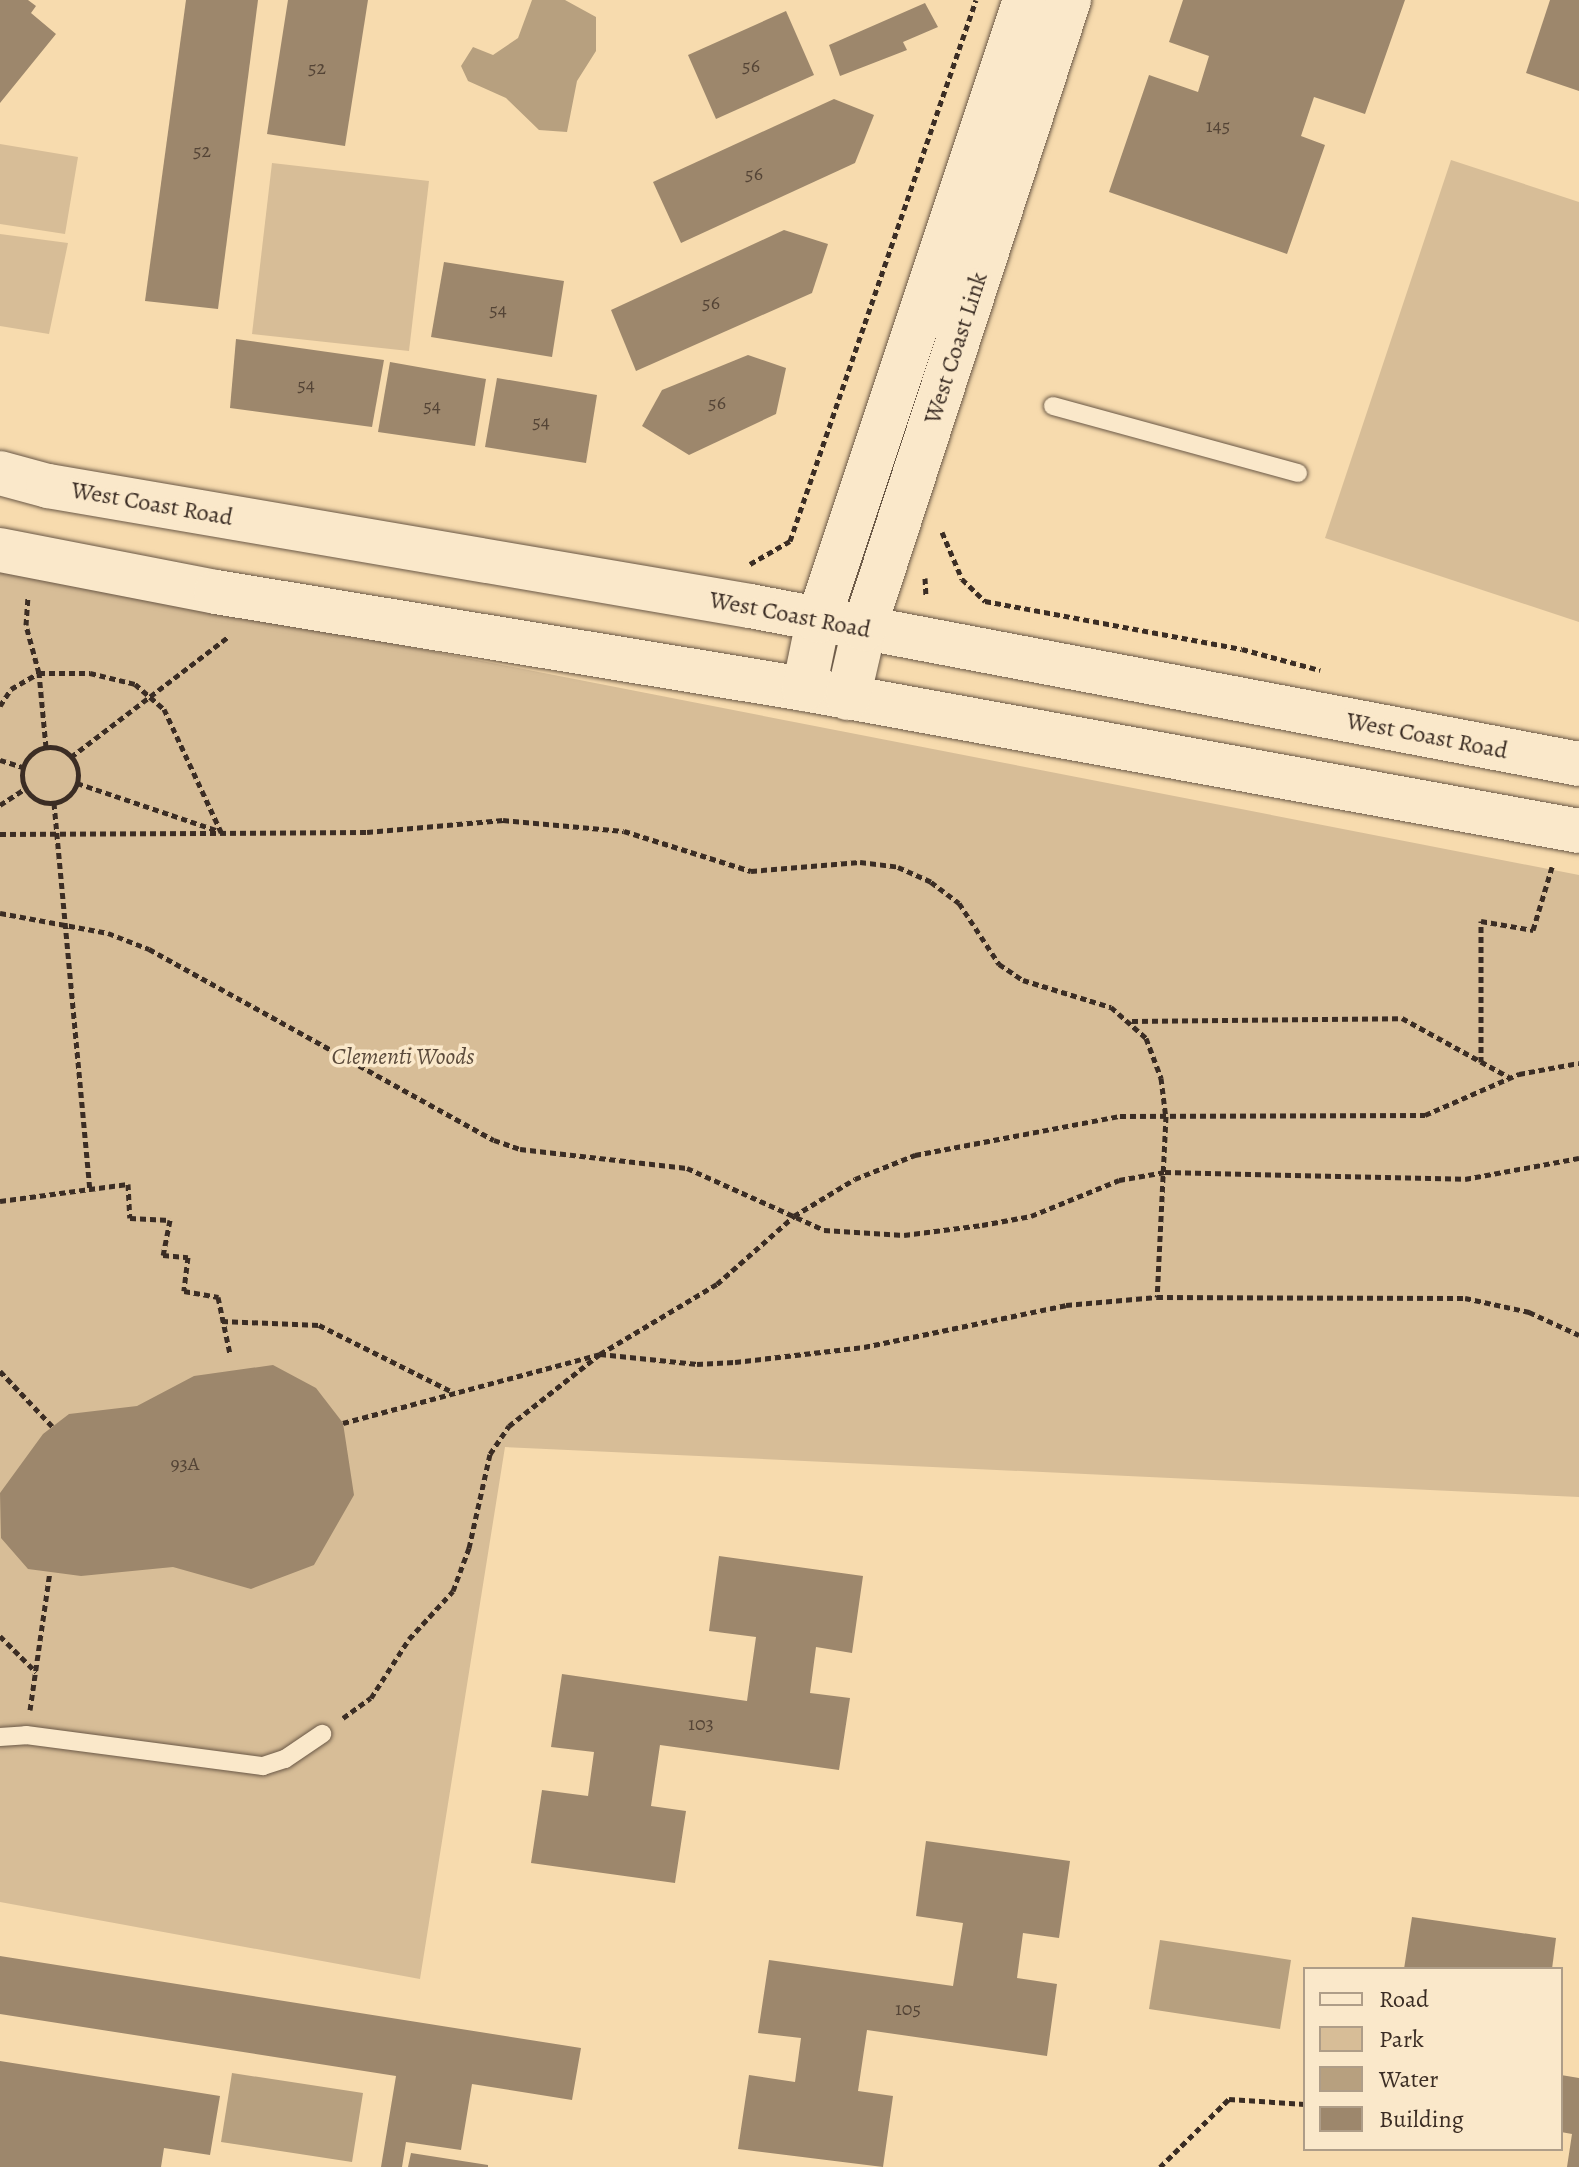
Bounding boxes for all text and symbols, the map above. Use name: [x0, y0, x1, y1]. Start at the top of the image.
house number: 56: [742, 53, 760, 77]
house number: 52: [308, 55, 326, 79]
house number: 145: [1206, 113, 1230, 137]
house number: 52: [193, 138, 211, 162]
house number: 56: [745, 161, 763, 185]
street label: West Coast Link: [918, 269, 994, 427]
house number: 56: [702, 290, 720, 314]
house number: 54: [489, 297, 507, 321]
house number: 54: [297, 372, 315, 396]
house number: 56: [708, 390, 726, 414]
house number: 54: [423, 393, 441, 417]
house number: 54: [532, 409, 550, 433]
street label: West Coast Road: [69, 476, 235, 532]
street label: West Coast Road: [707, 585, 873, 645]
street label: West Coast Road: [1344, 706, 1510, 766]
park label: Clementi Woods: [332, 1043, 474, 1071]
house number: 93A: [170, 1451, 200, 1475]
house number: 103: [688, 1711, 714, 1735]
legend: [1303, 1967, 1563, 2151]
text: Road: [1379, 1983, 1429, 2015]
house number: 105: [895, 1996, 921, 2020]
text: Park: [1379, 2023, 1424, 2055]
text: Water: [1379, 2063, 1439, 2095]
text: Building: [1379, 2103, 1464, 2135]

